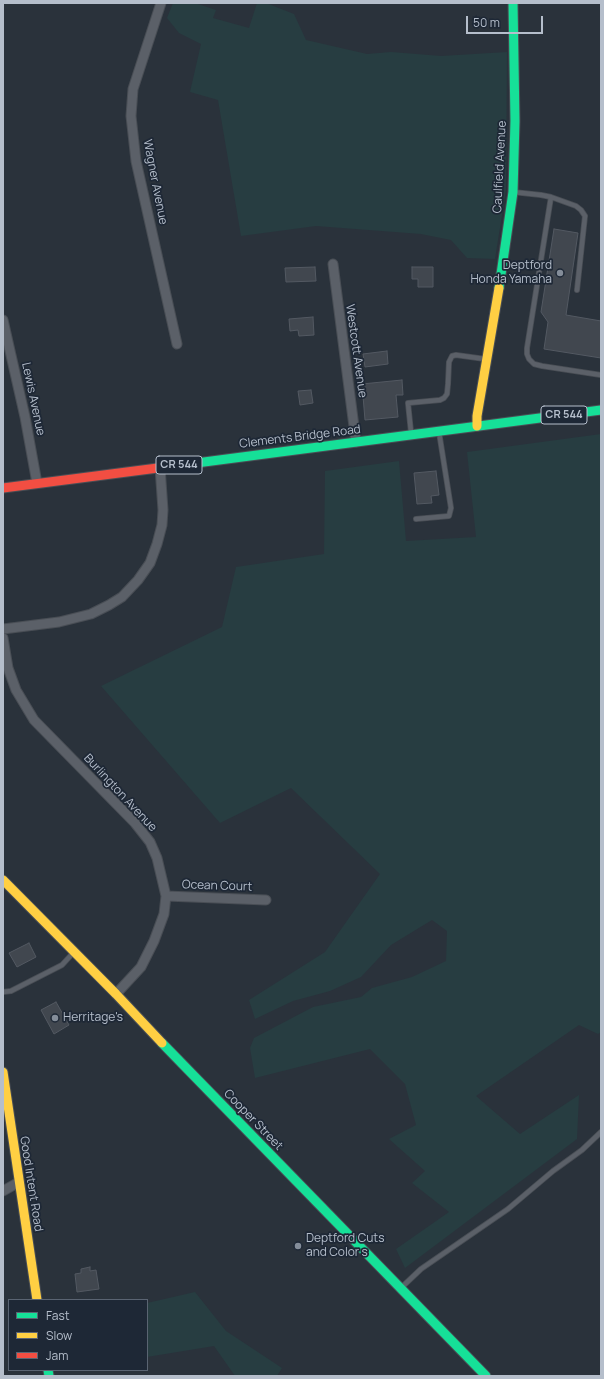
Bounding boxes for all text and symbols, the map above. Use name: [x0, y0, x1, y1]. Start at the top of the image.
scale bar: [468, 8, 545, 34]
text: 50 m: [473, 14, 500, 31]
street label: Caulfield Avenue: [490, 120, 510, 214]
street label: Wagner Avenue: [140, 138, 170, 226]
place label: Deptford Honda Yamaha: [470, 259, 552, 287]
marker: Deptford Honda Yamaha: [555, 268, 565, 278]
street label: Westcott Avenue: [342, 303, 370, 399]
street label: Lewis Avenue: [18, 361, 48, 437]
road number: CR 544: [541, 406, 587, 424]
street label: Clements Bridge Road: [238, 422, 362, 452]
road number: CR 544: [156, 456, 202, 474]
street label: Burlington Avenue: [80, 751, 160, 835]
street label: Ocean Court: [182, 878, 252, 894]
place label: Herritage's: [63, 1011, 123, 1025]
marker: Herritage's: [50, 1013, 60, 1023]
street label: Cooper Street: [220, 1087, 286, 1153]
street label: Good Intent Road: [16, 1135, 46, 1233]
place label: Deptford Cuts and Color s: [306, 1232, 384, 1260]
marker: Deptford Cuts and Color s: [293, 1241, 303, 1251]
legend: [8, 1299, 148, 1371]
text: Fast: [46, 1307, 70, 1324]
text: Slow: [46, 1327, 72, 1344]
text: Jam: [46, 1347, 68, 1364]

